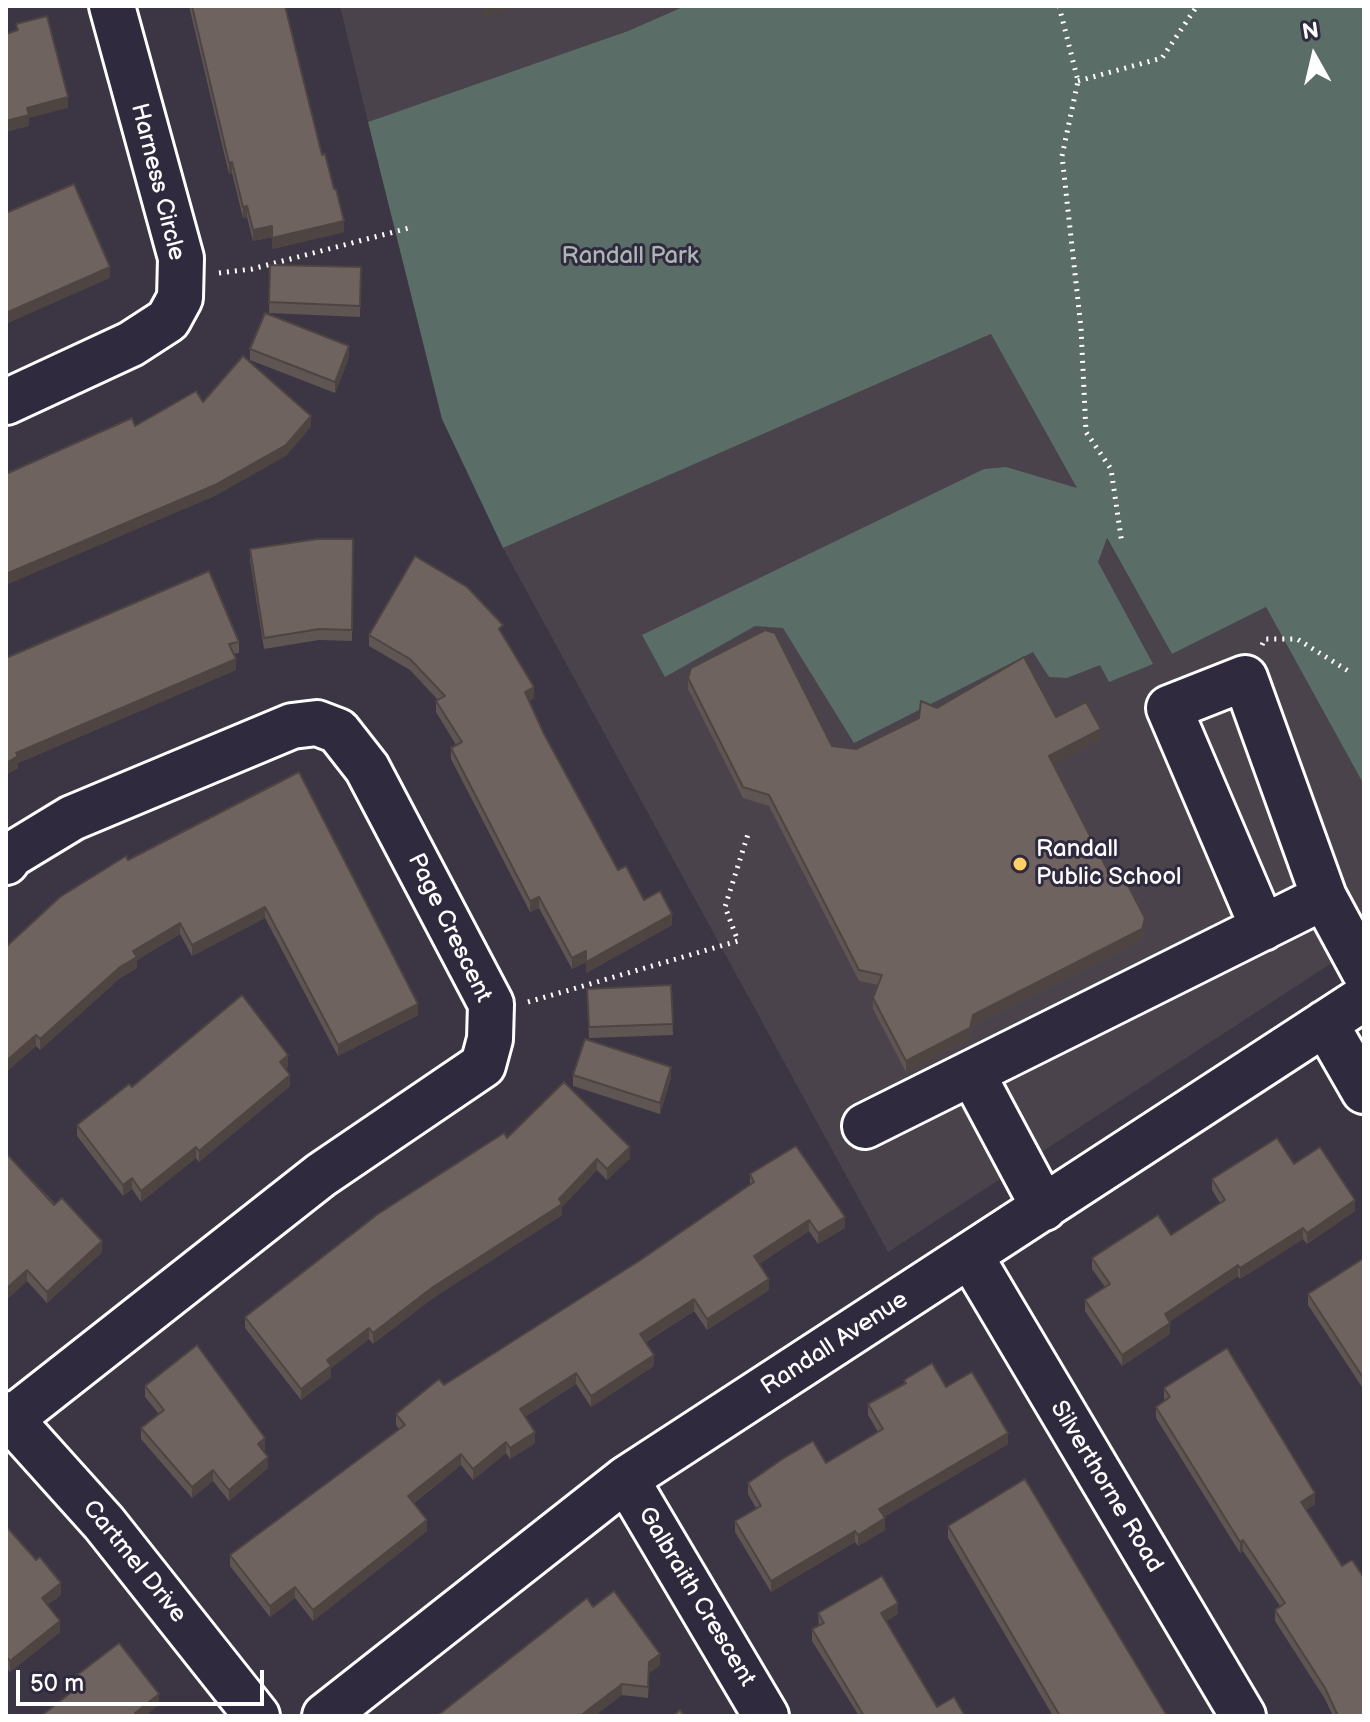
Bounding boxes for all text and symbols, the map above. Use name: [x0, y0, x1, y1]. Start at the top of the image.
north arrow: [1274, 16, 1354, 96]
text: N: [1301, 17, 1321, 46]
street label: Harness Circle: [124, 100, 190, 264]
park label: Randall Park: [562, 243, 698, 271]
place label: Randall Public School: [1036, 836, 1181, 892]
street label: Page Crescent: [401, 849, 497, 1007]
marker: Randall Public School: [1011, 855, 1029, 873]
street label: Randall Avenue: [756, 1286, 914, 1402]
street label: Silverthorne Road: [1043, 1396, 1169, 1578]
street label: Cartmel Drive: [76, 1495, 192, 1629]
street label: Galbraith Crescent: [631, 1502, 761, 1692]
scale bar: [20, 1654, 268, 1704]
text: 50 m: [30, 1669, 84, 1698]

